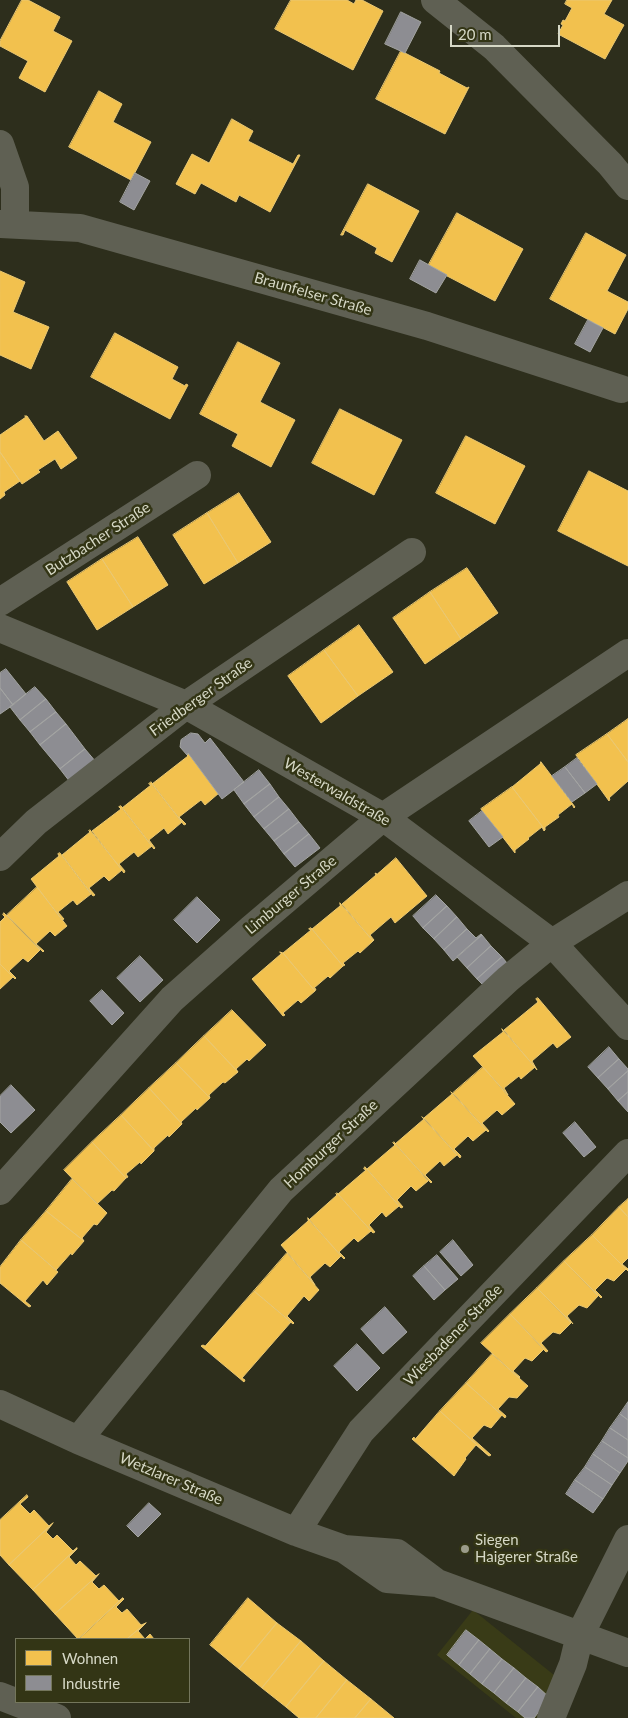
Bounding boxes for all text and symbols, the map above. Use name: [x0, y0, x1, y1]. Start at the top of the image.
scale bar: [453, 15, 563, 47]
text: 20 m: [458, 25, 492, 43]
street label: Braunfelser Straße: [252, 269, 374, 319]
street label: Butzbacher Straße: [42, 498, 154, 580]
street label: Friedberger Straße: [146, 654, 256, 740]
street label: Westerwaldstraße: [280, 754, 394, 830]
street label: Limburger Straße: [242, 852, 340, 938]
street label: Homburger Straße: [280, 1096, 382, 1192]
street label: Wiesbadener Straße: [400, 1281, 506, 1389]
street label: Wetzlarer Straße: [117, 1449, 225, 1509]
place label: Siegen Haigerer Straße: [475, 1531, 578, 1566]
marker: Siegen Haigerer Straße: [459, 1543, 471, 1555]
legend: [15, 1638, 190, 1703]
text: Wohnen: [62, 1649, 118, 1667]
text: Industrie: [62, 1674, 120, 1692]

